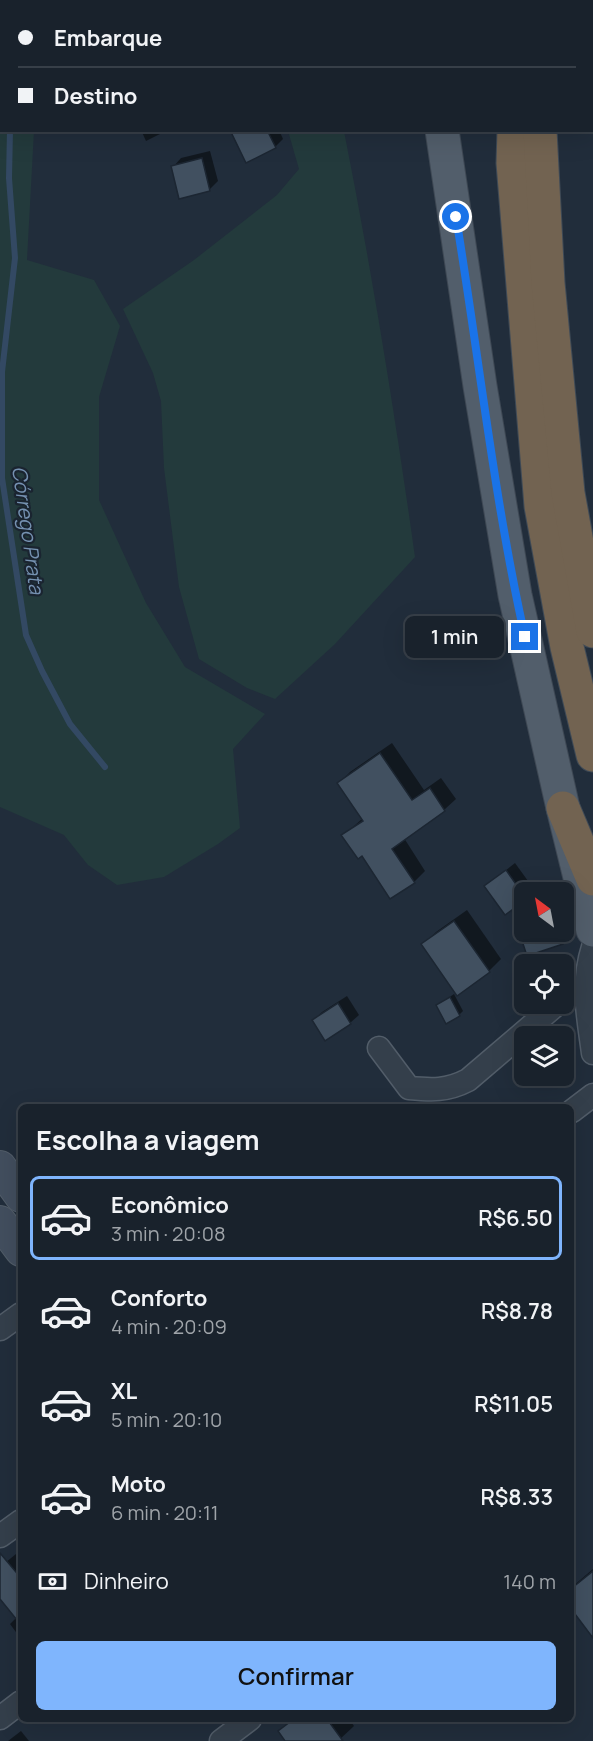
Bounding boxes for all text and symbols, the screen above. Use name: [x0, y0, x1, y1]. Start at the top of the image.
text: Embarque: [54, 23, 162, 53]
text: Destino: [54, 81, 137, 111]
route start: [442, 203, 469, 230]
water label: Córrego Prata: [6, 464, 51, 596]
callout: 1 min: [405, 616, 504, 658]
text: 1 min: [431, 623, 478, 650]
route end: [511, 623, 538, 650]
north arrow: [514, 882, 574, 942]
map controls: [514, 882, 574, 1086]
button: locate: [514, 954, 574, 1014]
button: layers: [514, 1026, 574, 1086]
text: Escolha a viagem: [36, 1121, 259, 1158]
text: Econômico: [111, 1190, 229, 1220]
icon: car: [39, 1191, 93, 1245]
text: R$6.50: [478, 1203, 553, 1233]
text: 3 min · 20:08: [111, 1220, 226, 1247]
text: Conforto: [111, 1283, 207, 1313]
icon: car: [39, 1284, 93, 1338]
text: R$8.78: [481, 1296, 553, 1326]
text: 4 min · 20:09: [111, 1313, 227, 1340]
text: XL: [111, 1376, 137, 1406]
icon: car: [39, 1377, 93, 1431]
text: R$11.05: [474, 1389, 553, 1419]
text: 5 min · 20:10: [111, 1406, 222, 1433]
text: Moto: [111, 1469, 166, 1499]
icon: car: [39, 1470, 93, 1524]
text: R$8.33: [480, 1482, 553, 1512]
text: 6 min · 20:11: [111, 1499, 219, 1526]
icon: cash: [36, 1565, 69, 1598]
text: Dinheiro: [84, 1566, 169, 1596]
text: 140 m: [503, 1568, 556, 1595]
button: Confirmar: [36, 1641, 556, 1710]

